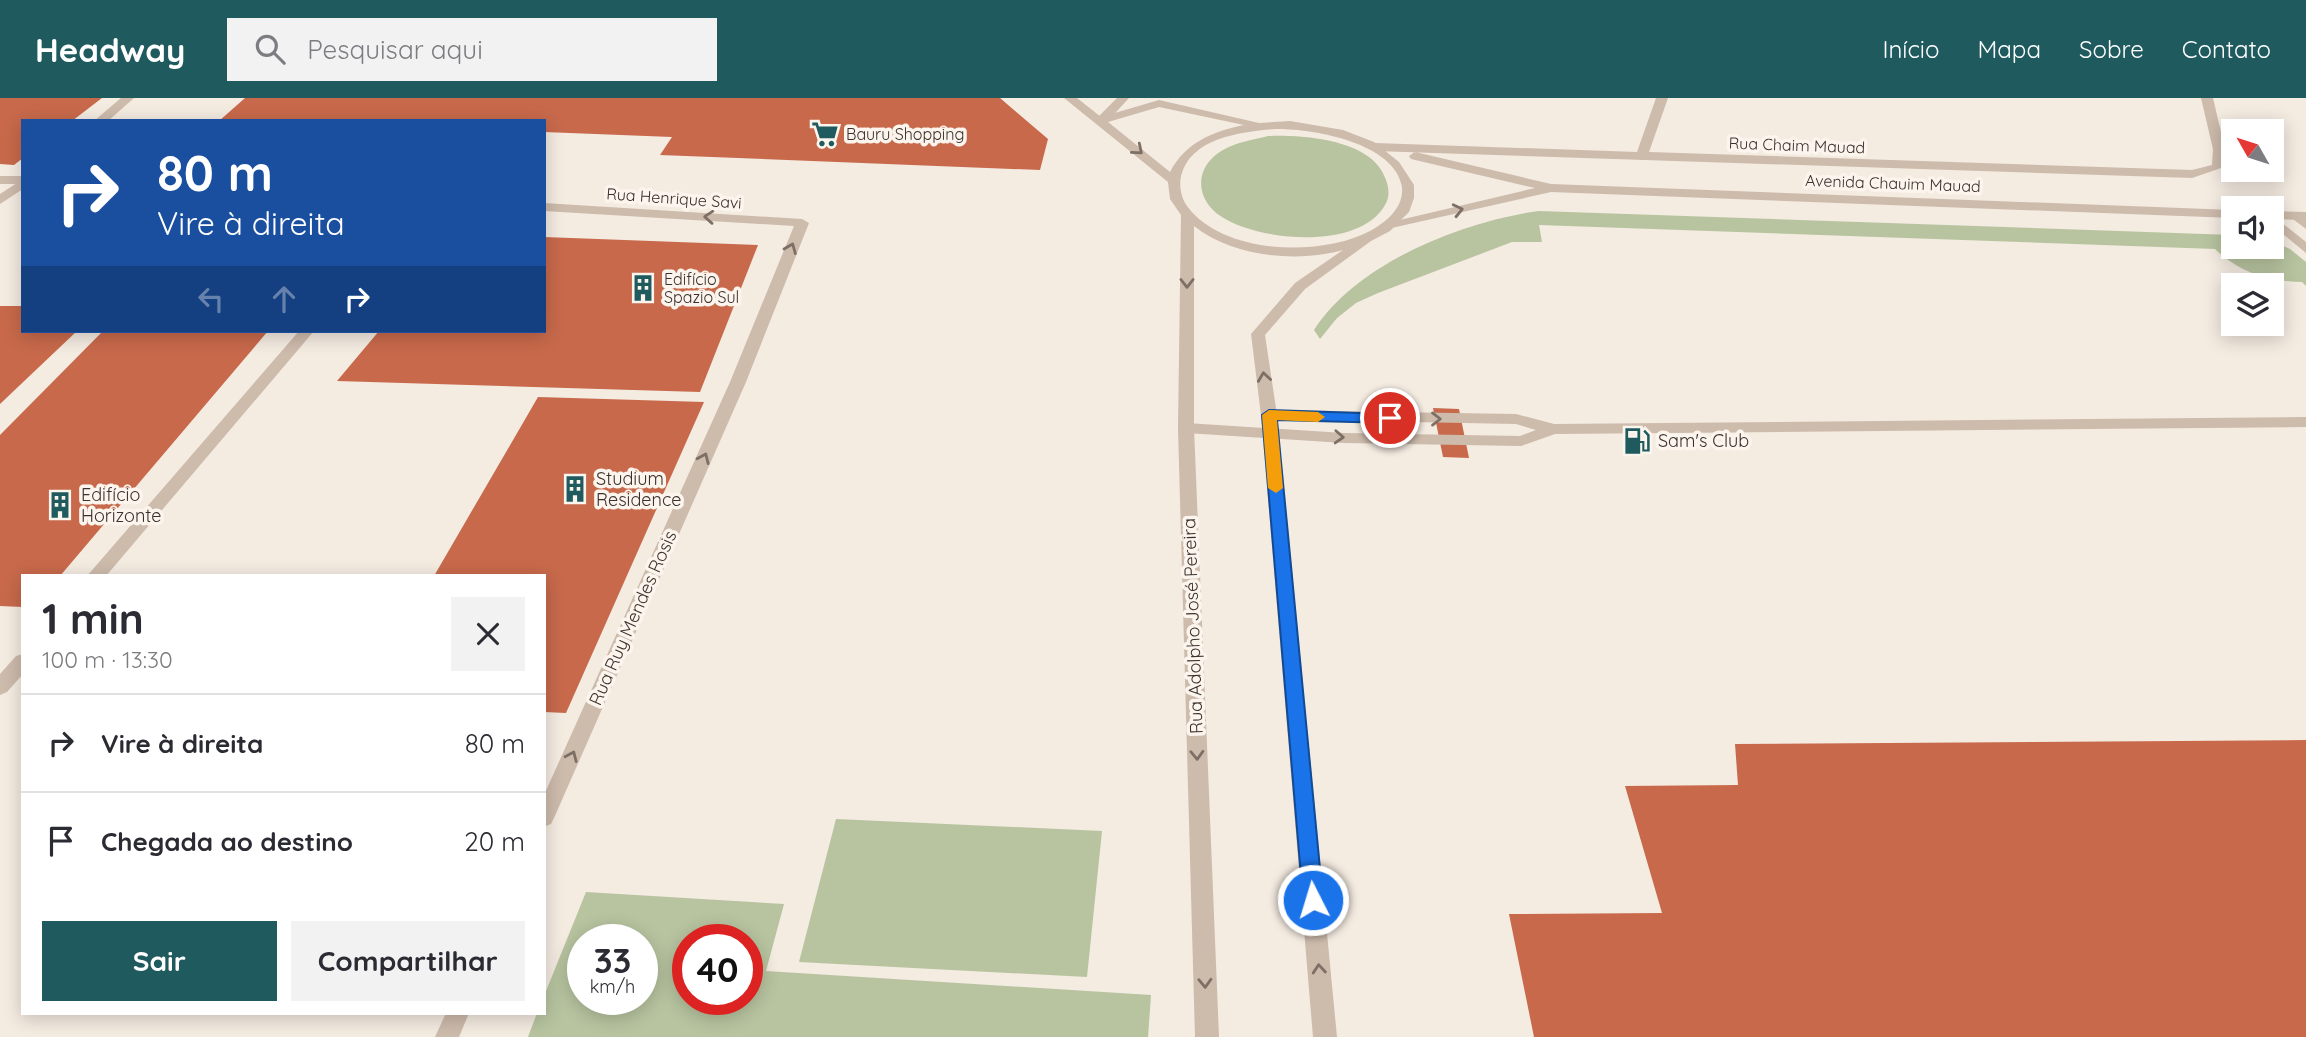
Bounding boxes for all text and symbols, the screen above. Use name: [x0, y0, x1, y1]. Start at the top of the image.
search box: [227, 18, 717, 81]
text: Headway: [35, 29, 185, 70]
icon: search: [251, 30, 289, 68]
text: Pesquisar aqui: [307, 33, 483, 66]
text: Início: [1882, 34, 1939, 64]
text: Mapa: [1977, 34, 2041, 64]
text: Sobre: [2079, 34, 2144, 64]
text: Contato: [2182, 34, 2271, 64]
supermarket icon: Bauru Shopping: [810, 119, 840, 149]
north arrow: [2221, 119, 2284, 182]
map controls: [2221, 119, 2284, 336]
place label: Bauru Shopping: [846, 124, 964, 144]
street label: Rua Chaim Mauad: [1728, 133, 1866, 157]
text: 80 m: [157, 142, 273, 203]
one-way arrow: [1129, 142, 1142, 154]
icon: right: [42, 147, 133, 238]
street label: Avenida Chauim Mauad: [1805, 170, 1981, 196]
street label: Rua Henrique Savi: [606, 183, 742, 213]
button: sound: [2221, 196, 2284, 259]
text: Vire à direita: [157, 203, 345, 243]
one-way arrow: [1452, 204, 1464, 218]
one-way arrow: [703, 210, 714, 225]
one-way arrow: [783, 243, 797, 255]
place label: Edifício Spazio Sul: [664, 269, 739, 307]
building icon: Edifício Spazio Sul: [628, 273, 658, 303]
button: layers: [2221, 273, 2284, 336]
one-way arrow: [1179, 278, 1195, 289]
icon: left: [192, 280, 230, 318]
icon: ahead: [265, 280, 303, 318]
icon: right: [338, 280, 376, 318]
one-way arrow: [1257, 371, 1272, 382]
pin: [1360, 388, 1420, 448]
icon: arrive: [1371, 399, 1409, 437]
one-way arrow: [1430, 411, 1441, 426]
fuel station icon: Sam's Club: [1622, 426, 1652, 456]
place label: Sam's Club: [1658, 429, 1749, 452]
one-way arrow: [1334, 430, 1345, 445]
one-way arrow: [696, 453, 710, 465]
place label: Studium Residence: [596, 467, 681, 511]
building icon: Studium Residence: [560, 474, 590, 504]
place label: Edifício Horizonte: [81, 483, 162, 527]
building icon: Edifício Horizonte: [45, 490, 75, 520]
street label: Rua Adolpho José Pereira: [1177, 518, 1208, 734]
street label: Rua Ruy Mendes Rosis: [584, 527, 681, 709]
text: 1 min: [42, 592, 144, 645]
button: close: [451, 597, 525, 671]
text: 100 m · 13:30: [42, 645, 173, 674]
icon: right: [42, 724, 80, 762]
text: Vire à direita: [101, 727, 263, 760]
text: 80 m: [465, 727, 525, 760]
one-way arrow: [1190, 750, 1205, 761]
one-way arrow: [564, 751, 578, 763]
icon: arrive: [42, 822, 80, 860]
text: Chegada ao destino: [101, 825, 353, 858]
text: 20 m: [464, 825, 525, 858]
position arrow: [1276, 863, 1350, 937]
button: Sair: [42, 921, 277, 1001]
button: Compartilhar: [291, 921, 525, 1001]
speed limit sign: 40: [672, 924, 763, 1015]
text: 33: [594, 938, 631, 982]
one-way arrow: [1312, 963, 1327, 974]
text: km/h: [590, 975, 635, 998]
one-way arrow: [1198, 977, 1213, 988]

